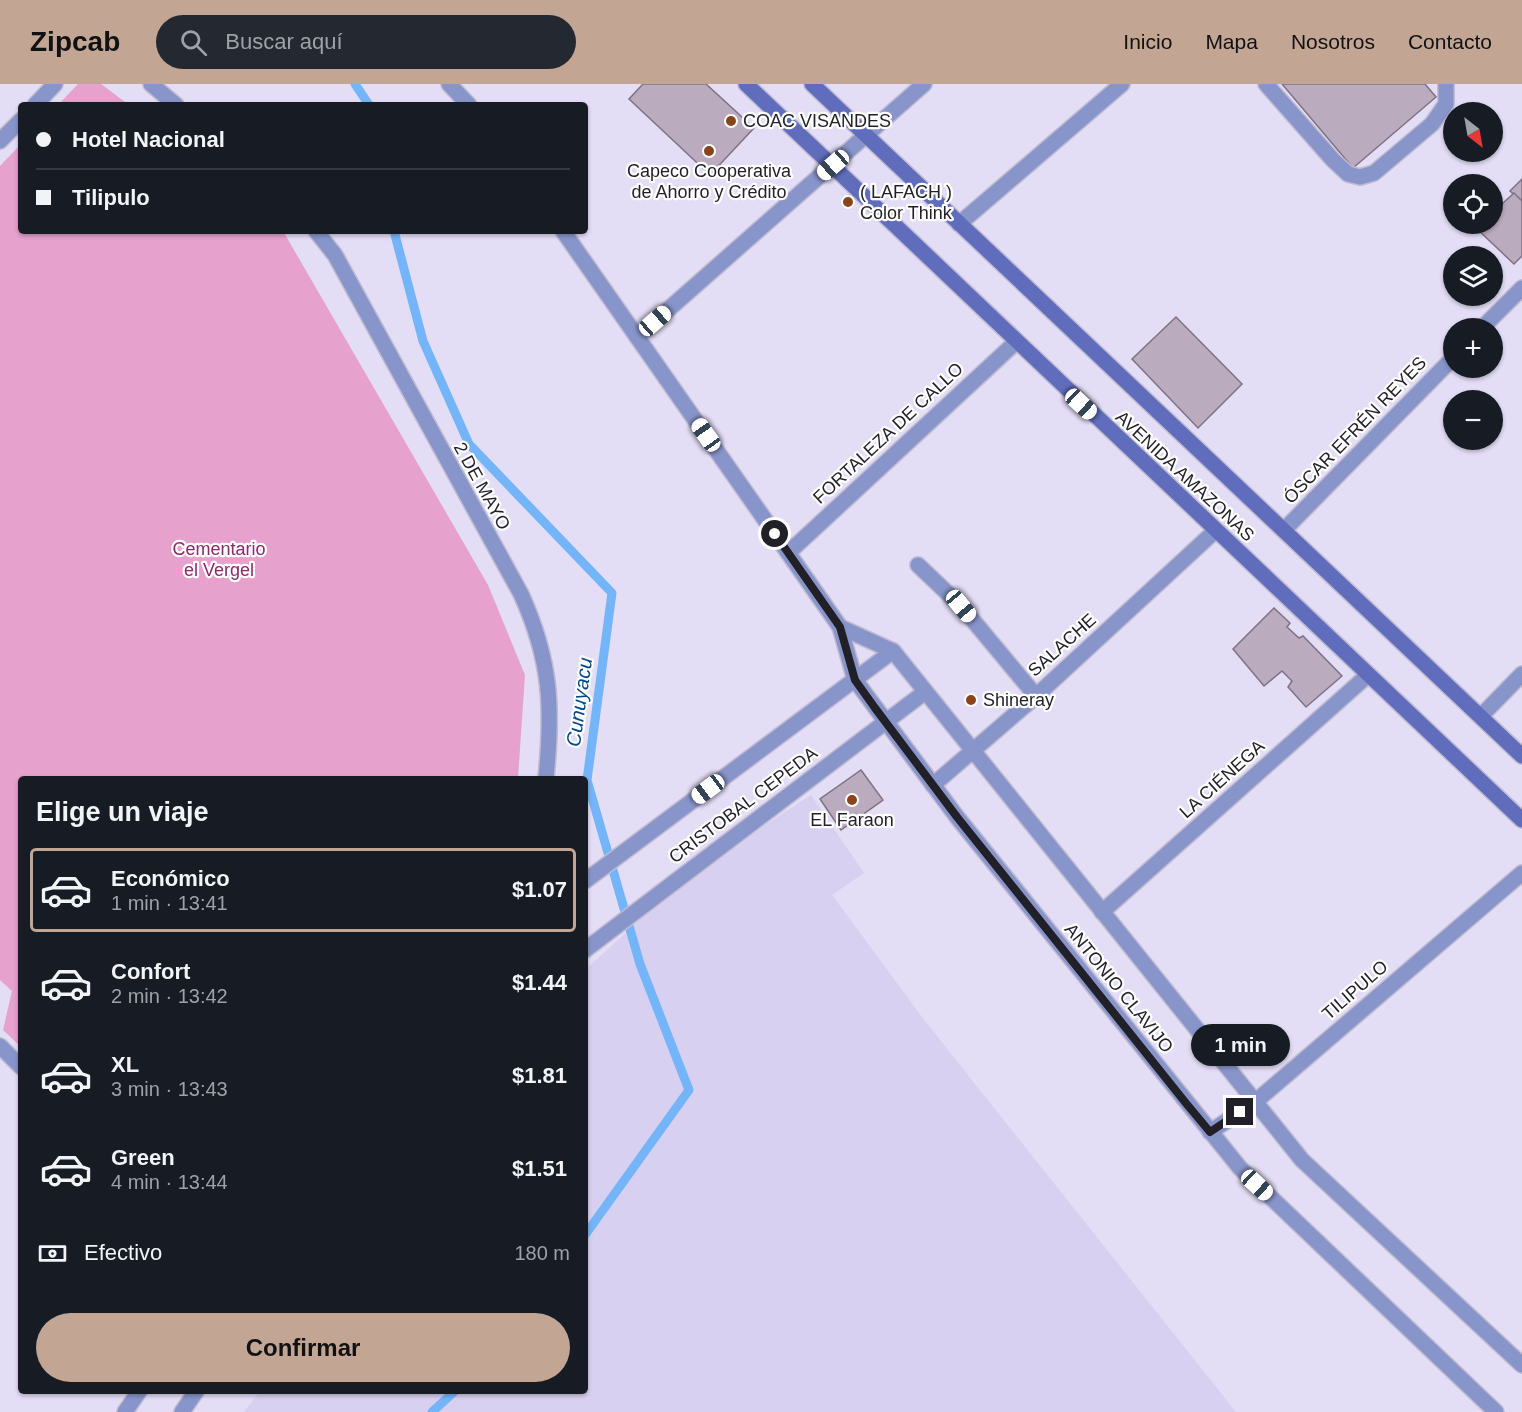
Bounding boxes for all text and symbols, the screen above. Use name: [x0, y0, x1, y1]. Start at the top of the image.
search box: [156, 15, 576, 69]
text: Zipcab: [30, 26, 120, 57]
icon: search: [177, 26, 210, 59]
text: Buscar aquí: [225, 29, 343, 54]
text: Inicio: [1123, 30, 1172, 53]
text: Mapa: [1205, 30, 1258, 53]
text: Nosotros: [1291, 30, 1375, 53]
text: Contacto: [1408, 30, 1492, 53]
north arrow: [1443, 102, 1503, 162]
map controls: [1443, 102, 1503, 450]
place label: COAC VISANDES: [743, 111, 891, 131]
marker: COAC VISANDES: [724, 114, 738, 128]
text: Hotel Nacional: [72, 127, 225, 152]
marker: Capeco Cooperativa de Ahorro y Crédito: [702, 144, 716, 158]
car: [814, 146, 852, 184]
place label: Capeco Cooperativa de Ahorro y Crédito: [627, 161, 792, 202]
button: locate: [1443, 174, 1503, 234]
place label: ( LAFACH ) Color Think: [860, 182, 953, 223]
text: Tilipulo: [72, 185, 150, 210]
marker: ( LAFACH ) Color Think: [841, 195, 855, 209]
button: layers: [1443, 246, 1503, 306]
car: [636, 302, 674, 340]
button: +: [1443, 318, 1503, 378]
street label: ÓSCAR EFRÉN REYES: [1279, 352, 1430, 507]
street label: FORTALEZA DE CALLO: [809, 358, 967, 508]
car: [1062, 385, 1100, 423]
button: −: [1443, 390, 1503, 450]
street label: AVENIDA AMAZONAS: [1112, 407, 1258, 545]
car: [688, 415, 724, 455]
street label: 2 DE MAYO: [450, 439, 514, 533]
route start: [761, 520, 788, 547]
park label: Cementario el Vergel: [172, 539, 266, 580]
car: [943, 586, 979, 626]
street label: SALACHE: [1024, 609, 1100, 681]
water label: Cunuyacu: [562, 656, 596, 748]
place label: Shineray: [983, 690, 1054, 710]
marker: Shineray: [964, 693, 978, 707]
street label: LA CIÉNEGA: [1176, 736, 1268, 822]
street label: CRISTOBAL CEPEDA: [665, 743, 821, 867]
car: [688, 771, 728, 807]
marker: EL Faraon: [845, 793, 859, 807]
text: Elige un viaje: [36, 797, 209, 827]
place label: EL Faraon: [810, 810, 894, 830]
icon: car: [39, 863, 93, 917]
text: Económico: [111, 866, 230, 891]
text: $1.07: [512, 877, 567, 902]
text: 1 min · 13:41: [111, 892, 228, 914]
street label: ANTONIO CLAVIJO: [1061, 919, 1177, 1057]
icon: car: [39, 956, 93, 1010]
street label: TILIPULO: [1318, 956, 1392, 1024]
text: Confort: [111, 959, 190, 984]
text: $1.44: [512, 970, 567, 995]
text: 2 min · 13:42: [111, 985, 228, 1007]
callout: 1 min: [1190, 1025, 1290, 1067]
text: 1 min: [1214, 1034, 1267, 1056]
icon: car: [39, 1049, 93, 1103]
text: XL: [111, 1052, 139, 1077]
text: $1.81: [512, 1063, 567, 1088]
text: 3 min · 13:43: [111, 1078, 228, 1100]
route end: [1226, 1098, 1253, 1125]
icon: car: [39, 1142, 93, 1196]
text: Green: [111, 1145, 175, 1170]
text: $1.51: [512, 1156, 567, 1181]
car: [1238, 1166, 1276, 1204]
text: 4 min · 13:44: [111, 1171, 228, 1193]
icon: cash: [36, 1237, 69, 1270]
text: Efectivo: [84, 1240, 162, 1265]
text: 180 m: [514, 1242, 570, 1264]
button: Confirmar: [36, 1313, 570, 1382]

